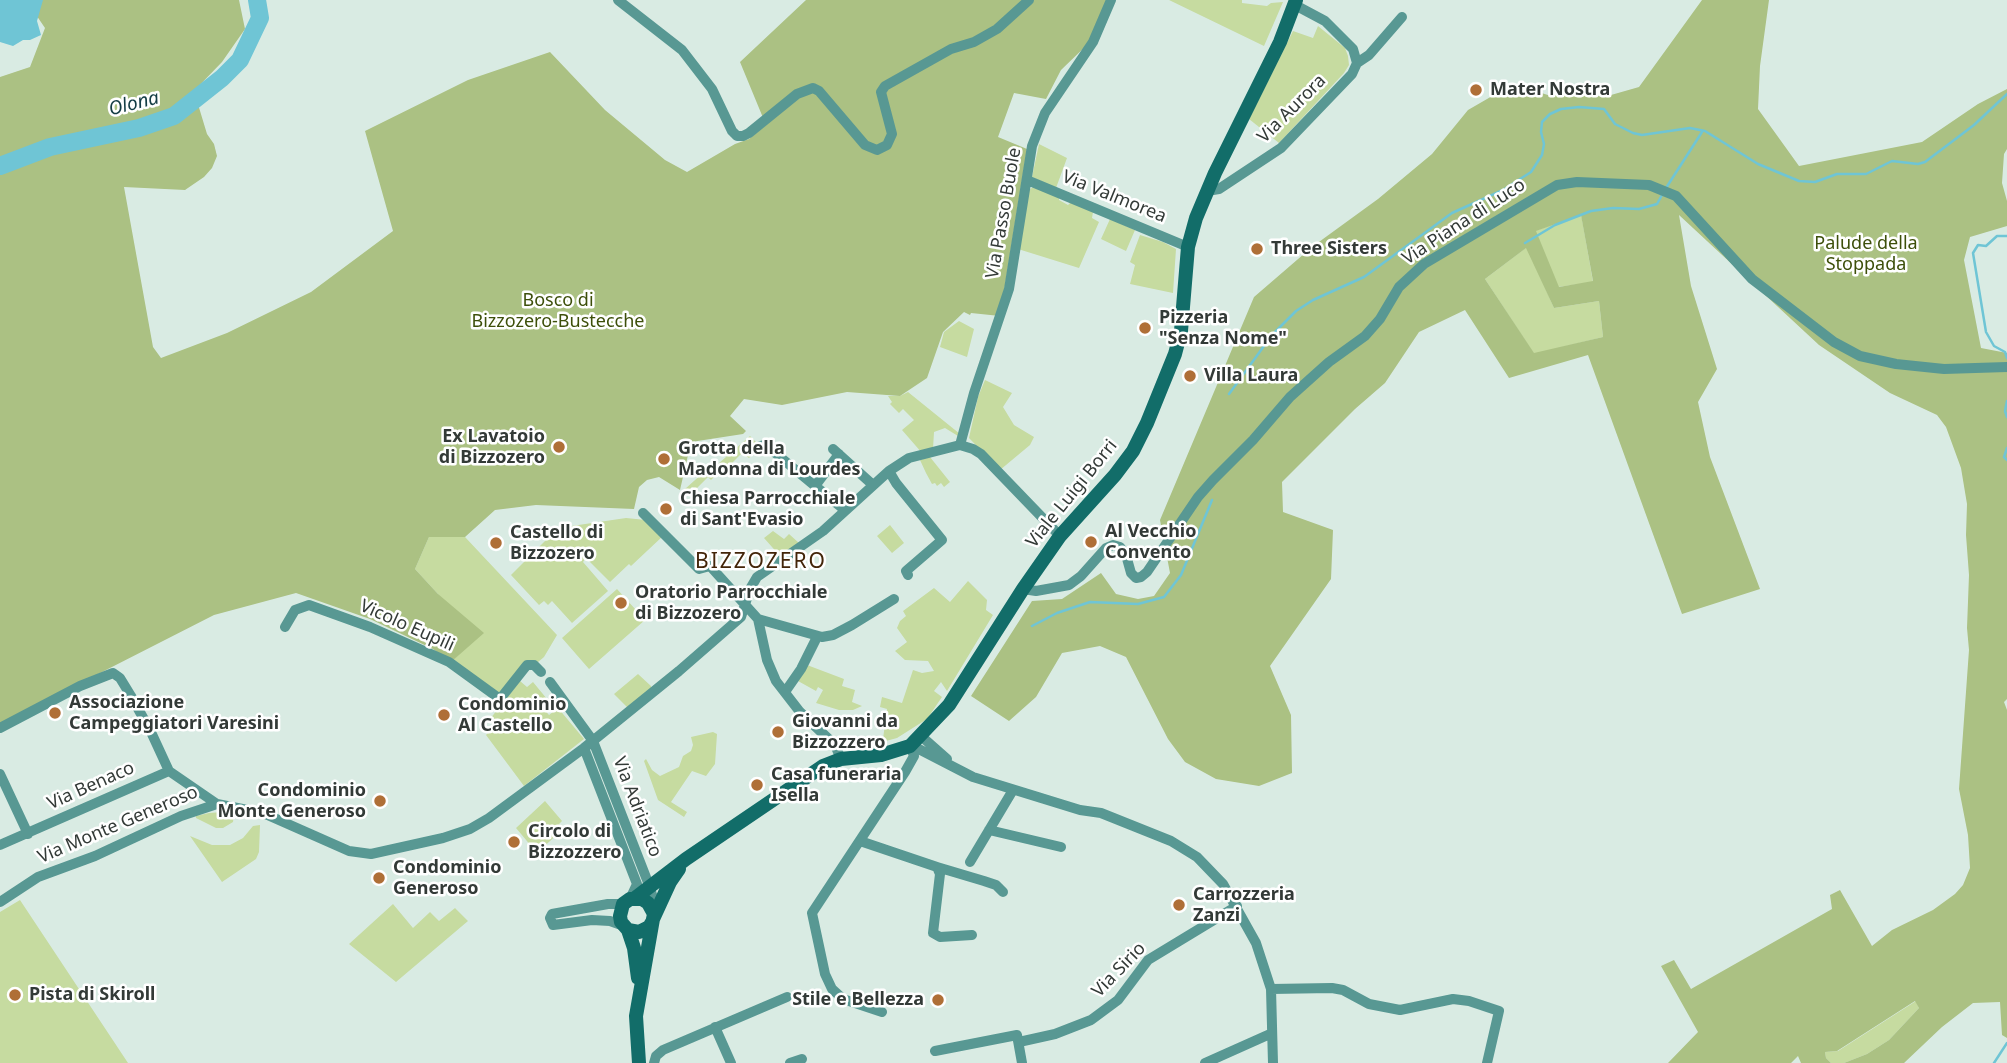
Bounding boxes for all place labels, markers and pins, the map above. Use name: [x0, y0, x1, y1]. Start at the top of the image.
place label: Mater Nostra: [1490, 79, 1610, 101]
marker: Mater Nostra: [1468, 82, 1484, 98]
place label: Three Sisters: [1271, 238, 1387, 260]
marker: Three Sisters: [1249, 241, 1265, 257]
place label: Pizzeria "Senza Nome": [1159, 307, 1287, 350]
marker: Pizzeria "Senza Nome": [1137, 320, 1153, 336]
place label: Villa Laura: [1204, 365, 1298, 387]
marker: Villa Laura: [1182, 368, 1198, 384]
place label: Ex Lavatoio di Bizzozero: [439, 426, 545, 468]
place label: Grotta della Madonna di Lourdes: [678, 438, 861, 480]
marker: Ex Lavatoio di Bizzozero: [551, 439, 567, 455]
marker: Grotta della Madonna di Lourdes: [656, 451, 672, 467]
place label: Chiesa Parrocchiale di Sant'Evasio: [680, 488, 855, 530]
marker: Chiesa Parrocchiale di Sant'Evasio: [658, 501, 674, 517]
place label: Al Vecchio Convento: [1105, 521, 1196, 564]
place label: Castello di Bizzozero: [510, 522, 603, 564]
marker: Al Vecchio Convento: [1083, 534, 1099, 550]
marker: Castello di Bizzozero: [488, 535, 504, 551]
place label: Oratorio Parrocchiale di Bizzozero: [635, 582, 828, 624]
marker: Oratorio Parrocchiale di Bizzozero: [613, 595, 629, 611]
place label: Associazione Campeggiatori Varesini: [69, 692, 279, 734]
place label: Condominio Al Castello: [458, 694, 566, 736]
marker: Associazione Campeggiatori Varesini: [47, 705, 63, 721]
marker: Condominio Al Castello: [436, 707, 452, 723]
place label: Giovanni da Bizzozzero: [792, 711, 898, 754]
marker: Giovanni da Bizzozzero: [770, 724, 786, 740]
place label: Casa funeraria Isella: [771, 764, 902, 806]
marker: Casa funeraria Isella: [749, 777, 765, 793]
place label: Condominio Monte Generoso: [217, 780, 366, 822]
marker: Condominio Monte Generoso: [372, 793, 388, 809]
place label: Circolo di Bizzozzero: [528, 821, 622, 864]
marker: Circolo di Bizzozzero: [506, 834, 522, 850]
place label: Condominio Generoso: [393, 857, 501, 900]
marker: Condominio Generoso: [371, 870, 387, 886]
place label: Carrozzeria Zanzi: [1193, 884, 1295, 926]
marker: Carrozzeria Zanzi: [1171, 897, 1187, 913]
place label: Pista di Skiroll: [29, 984, 155, 1006]
marker: Pista di Skiroll: [7, 987, 23, 1003]
place label: Stile e Bellezza: [792, 989, 924, 1011]
marker: Stile e Bellezza: [930, 992, 946, 1008]

